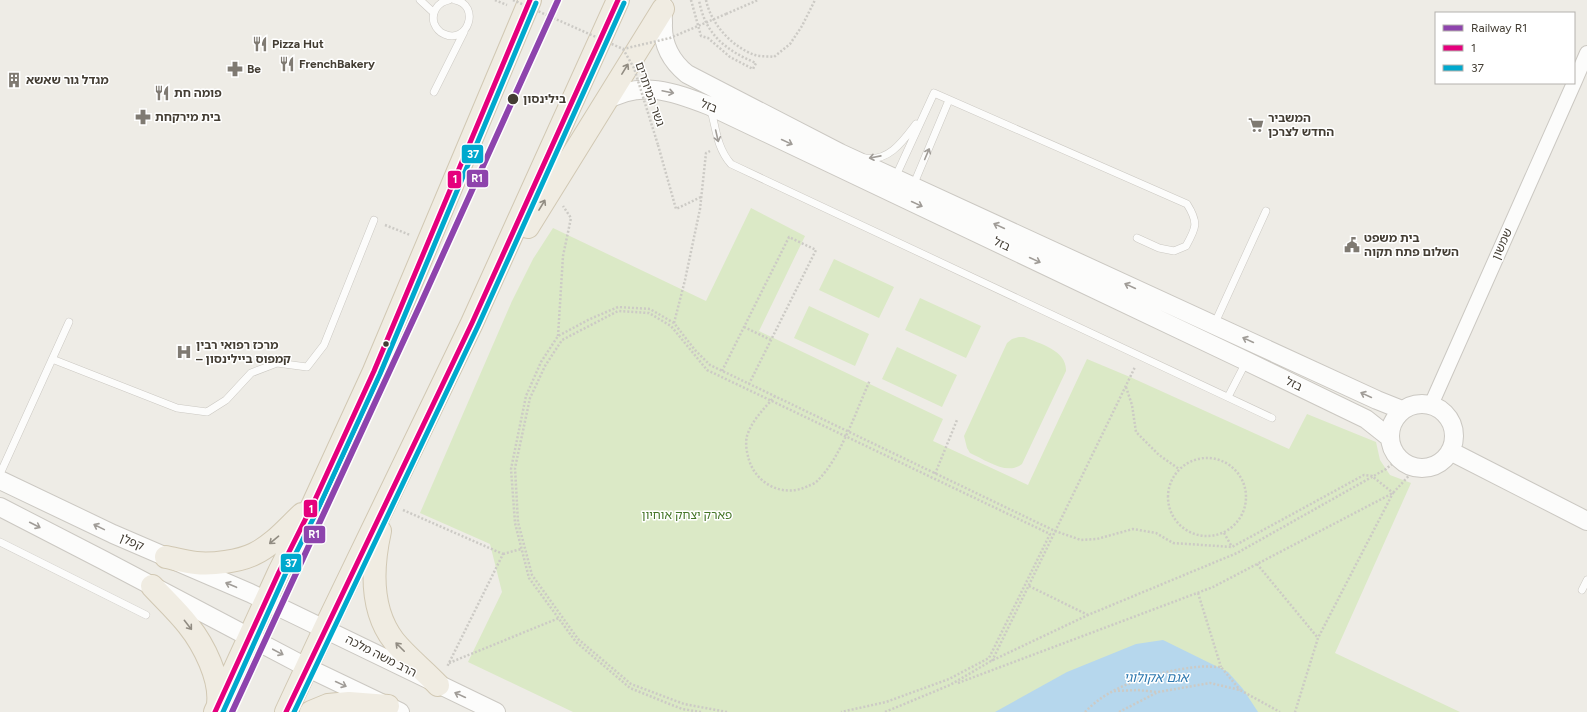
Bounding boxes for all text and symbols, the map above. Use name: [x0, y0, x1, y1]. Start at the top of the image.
legend: [1435, 12, 1575, 84]
text: Railway R1: [1471, 21, 1527, 35]
restaurant icon: Pizza Hut: [251, 35, 269, 53]
place label: Pizza Hut: [272, 37, 324, 51]
text: 1: [1471, 41, 1476, 55]
restaurant icon: FrenchBakery: [278, 55, 296, 73]
place label: FrenchBakery: [299, 57, 375, 71]
pharmacy icon: Be: [226, 60, 244, 78]
street label: גשר המיתרים: [632, 60, 668, 128]
text: 37: [1471, 61, 1485, 75]
place label: Be: [247, 62, 261, 76]
one-way arrow: [621, 64, 629, 75]
building icon: מגדל גור שאשא: [5, 71, 23, 89]
place label: מגדל גור שאשא: [26, 73, 109, 87]
restaurant icon: פומה חת: [153, 84, 171, 102]
place label: פומה חת: [174, 86, 222, 100]
one-way arrow: [661, 89, 674, 97]
marker: בילינסון: [506, 92, 520, 106]
place label: בילינסון: [523, 92, 566, 106]
street label: בזל: [698, 96, 720, 116]
pharmacy icon: בית מירקחת: [134, 108, 152, 126]
place label: בית מירקחת: [155, 110, 221, 124]
place label: המשביר החדש לצרכן: [1268, 111, 1334, 139]
supermarket icon: המשביר החדש לצרכן: [1247, 116, 1265, 134]
one-way arrow: [714, 129, 722, 142]
one-way arrow: [781, 139, 793, 146]
line badge: 37: [461, 144, 484, 164]
text: 37: [467, 148, 479, 161]
one-way arrow: [923, 148, 931, 160]
one-way arrow: [869, 153, 882, 161]
line badge: R1: [466, 169, 489, 188]
line badge: 1: [447, 170, 462, 189]
text: R1: [471, 172, 483, 185]
text: 1: [453, 173, 457, 186]
one-way arrow: [538, 199, 546, 211]
one-way arrow: [911, 201, 923, 208]
one-way arrow: [994, 222, 1006, 229]
street label: שמשון: [1489, 226, 1515, 262]
place label: בית משפט השלום פתח תקוה: [1364, 231, 1459, 259]
street label: בזל: [991, 234, 1013, 254]
public building icon: בית משפט השלום פתח תקוה: [1343, 236, 1361, 254]
one-way arrow: [1028, 257, 1040, 264]
one-way arrow: [1125, 282, 1137, 289]
one-way arrow: [1243, 336, 1255, 343]
place label: מרכז רפואי רבין – קמפוס ביילינסון: [196, 338, 291, 366]
unlabelled marker: [381, 339, 391, 349]
hospital icon: מרכז רפואי רבין – קמפוס ביילינסון: [175, 343, 193, 361]
street label: בזל: [1283, 374, 1305, 394]
one-way arrow: [1360, 391, 1372, 398]
line badge: 1: [303, 499, 318, 518]
text: 1: [309, 503, 313, 516]
park label: פארק יצחק אוחיון: [642, 508, 732, 522]
one-way arrow: [29, 521, 41, 529]
one-way arrow: [93, 523, 105, 530]
line badge: R1: [303, 525, 326, 544]
text: R1: [308, 528, 320, 541]
street label: קפלן: [118, 531, 147, 553]
one-way arrow: [269, 536, 280, 545]
line badge: 37: [280, 553, 302, 573]
text: 37: [285, 557, 297, 570]
one-way arrow: [225, 581, 237, 588]
one-way arrow: [184, 620, 192, 631]
street label: הרב משה מלכה: [343, 632, 419, 680]
one-way arrow: [396, 642, 405, 652]
one-way arrow: [271, 649, 283, 657]
water label: אגם אקולוגי: [1124, 670, 1190, 685]
one-way arrow: [335, 681, 347, 688]
one-way arrow: [455, 691, 467, 698]

